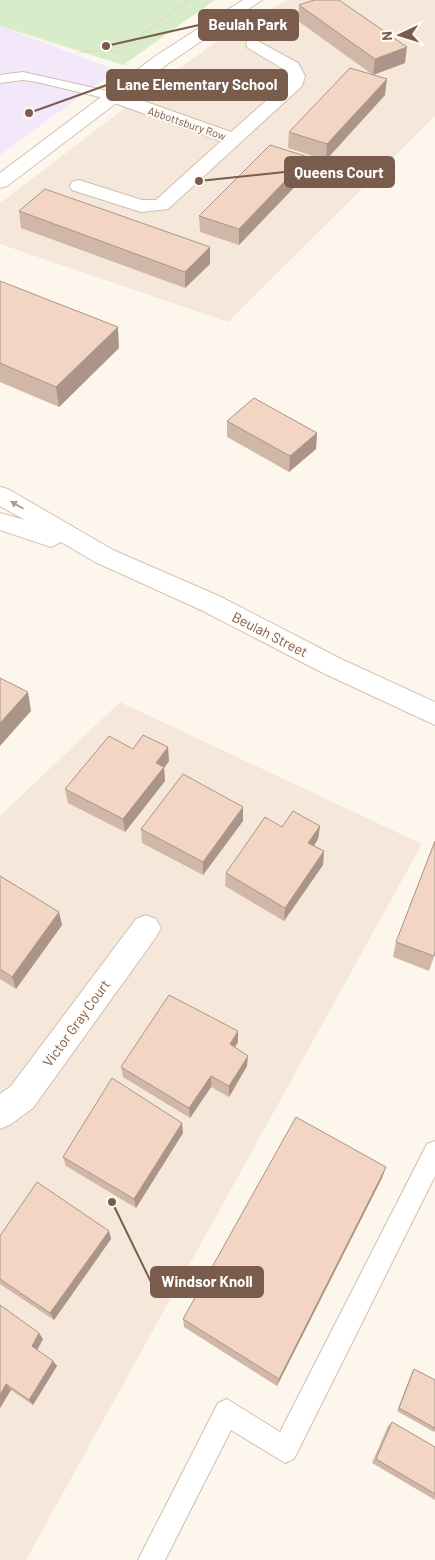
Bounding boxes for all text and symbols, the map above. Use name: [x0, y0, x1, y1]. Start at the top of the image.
callout: Beulah Park: [199, 10, 298, 40]
north arrow: [375, 10, 425, 60]
text: Beulah Park: [209, 15, 287, 33]
text: N: [378, 31, 395, 41]
callout: Lane Elementary School: [107, 70, 287, 100]
text: Lane Elementary School: [117, 75, 277, 93]
street label: Abbottsbury Row: [146, 104, 228, 142]
callout: Queens Court: [285, 157, 394, 187]
text: Queens Court: [294, 163, 384, 181]
one-way arrow: [10, 500, 23, 509]
street label: Beulah Street: [229, 608, 311, 660]
street label: Victor Gray Court: [39, 976, 113, 1070]
callout: Windsor Knoll: [151, 1267, 263, 1297]
text: Windsor Knoll: [161, 1272, 253, 1290]

